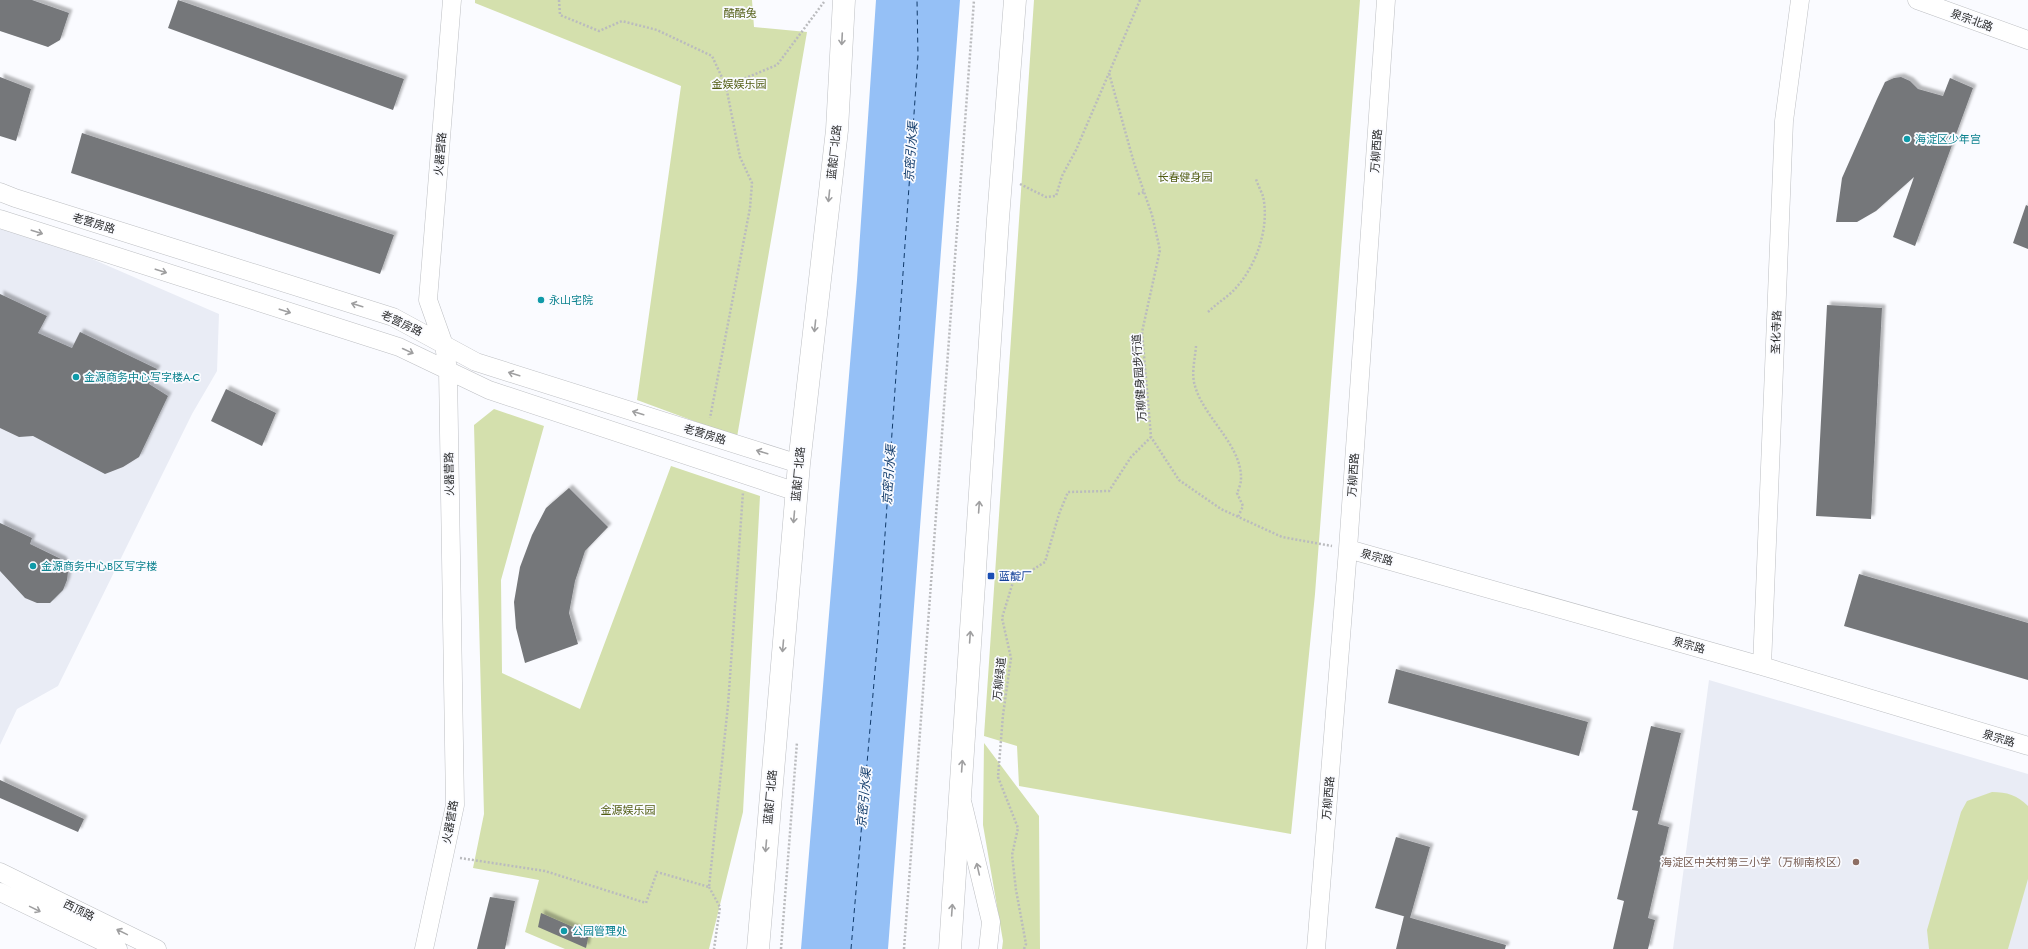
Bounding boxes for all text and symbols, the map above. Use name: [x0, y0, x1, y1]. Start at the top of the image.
park label: 酷酷兔: [724, 5, 757, 21]
street label: 泉宗北路: [1949, 5, 1995, 35]
one-way arrow: [839, 32, 846, 45]
park label: 金娱娱乐园: [712, 76, 767, 92]
water label: 京密引水渠: [900, 119, 922, 183]
street label: 蓝靛厂北路: [823, 124, 845, 180]
street label: 万柳西路: [1366, 128, 1386, 174]
street label: 火器营路: [430, 131, 450, 177]
place label: 海淀区少年宫: [1915, 131, 1981, 147]
marker: 海淀区少年宫: [1902, 134, 1912, 144]
park label: 长春健身园: [1158, 169, 1213, 185]
one-way arrow: [825, 189, 833, 202]
street label: 老营房路: [71, 209, 117, 237]
one-way arrow: [30, 229, 43, 236]
one-way arrow: [154, 268, 167, 275]
place label: 永山宅院: [549, 292, 593, 308]
marker: 永山宅院: [536, 295, 546, 305]
one-way arrow: [351, 301, 364, 308]
street label: 老营房路: [379, 306, 425, 340]
one-way arrow: [278, 308, 291, 315]
street label: 圣化寺路: [1767, 310, 1785, 354]
one-way arrow: [811, 319, 818, 332]
street label: 万柳健身园步行道: [1128, 334, 1150, 422]
one-way arrow: [402, 348, 414, 355]
place label: 金源商务中心写字楼A-C: [84, 369, 200, 385]
one-way arrow: [507, 370, 520, 377]
marker: 金源商务中心写字楼A-C: [71, 372, 81, 382]
one-way arrow: [631, 409, 644, 416]
street label: 老营房路: [682, 420, 728, 448]
water label: 京密引水渠: [878, 442, 900, 506]
street label: 蓝靛厂北路: [788, 446, 808, 502]
one-way arrow: [755, 448, 768, 455]
street label: 火器营路: [441, 452, 457, 496]
street label: 万柳西路: [1343, 452, 1363, 498]
one-way arrow: [975, 501, 982, 514]
one-way arrow: [791, 510, 798, 523]
street label: 泉宗路: [1359, 545, 1395, 569]
place label: 金源商务中心B区写字楼: [41, 558, 157, 574]
marker: 金源商务中心B区写字楼: [28, 561, 38, 571]
place label: 蓝靛厂: [999, 568, 1032, 584]
marker: 蓝靛厂: [986, 571, 996, 581]
one-way arrow: [967, 631, 974, 644]
street label: 泉宗路: [1671, 633, 1707, 657]
one-way arrow: [779, 639, 787, 652]
street label: 万柳绿道: [989, 656, 1009, 702]
street label: 泉宗路: [1981, 726, 2017, 750]
one-way arrow: [958, 760, 965, 773]
water label: 京密引水渠: [852, 765, 876, 829]
street label: 蓝靛厂北路: [760, 769, 780, 825]
street label: 万柳西路: [1318, 775, 1338, 821]
street label: 火器营路: [438, 799, 462, 845]
park label: 金源娱乐园: [601, 802, 656, 818]
one-way arrow: [763, 839, 770, 852]
place label: 海淀区中关村第三小学（万柳南校区）: [1661, 854, 1848, 870]
marker: 海淀区中关村第三小学（万柳南校区）: [1851, 857, 1861, 867]
one-way arrow: [974, 863, 982, 876]
street label: 西顶路: [61, 896, 97, 924]
one-way arrow: [949, 904, 956, 917]
one-way arrow: [29, 906, 41, 913]
place label: 公园管理处: [572, 923, 627, 939]
marker: 公园管理处: [559, 926, 569, 936]
one-way arrow: [117, 928, 129, 935]

